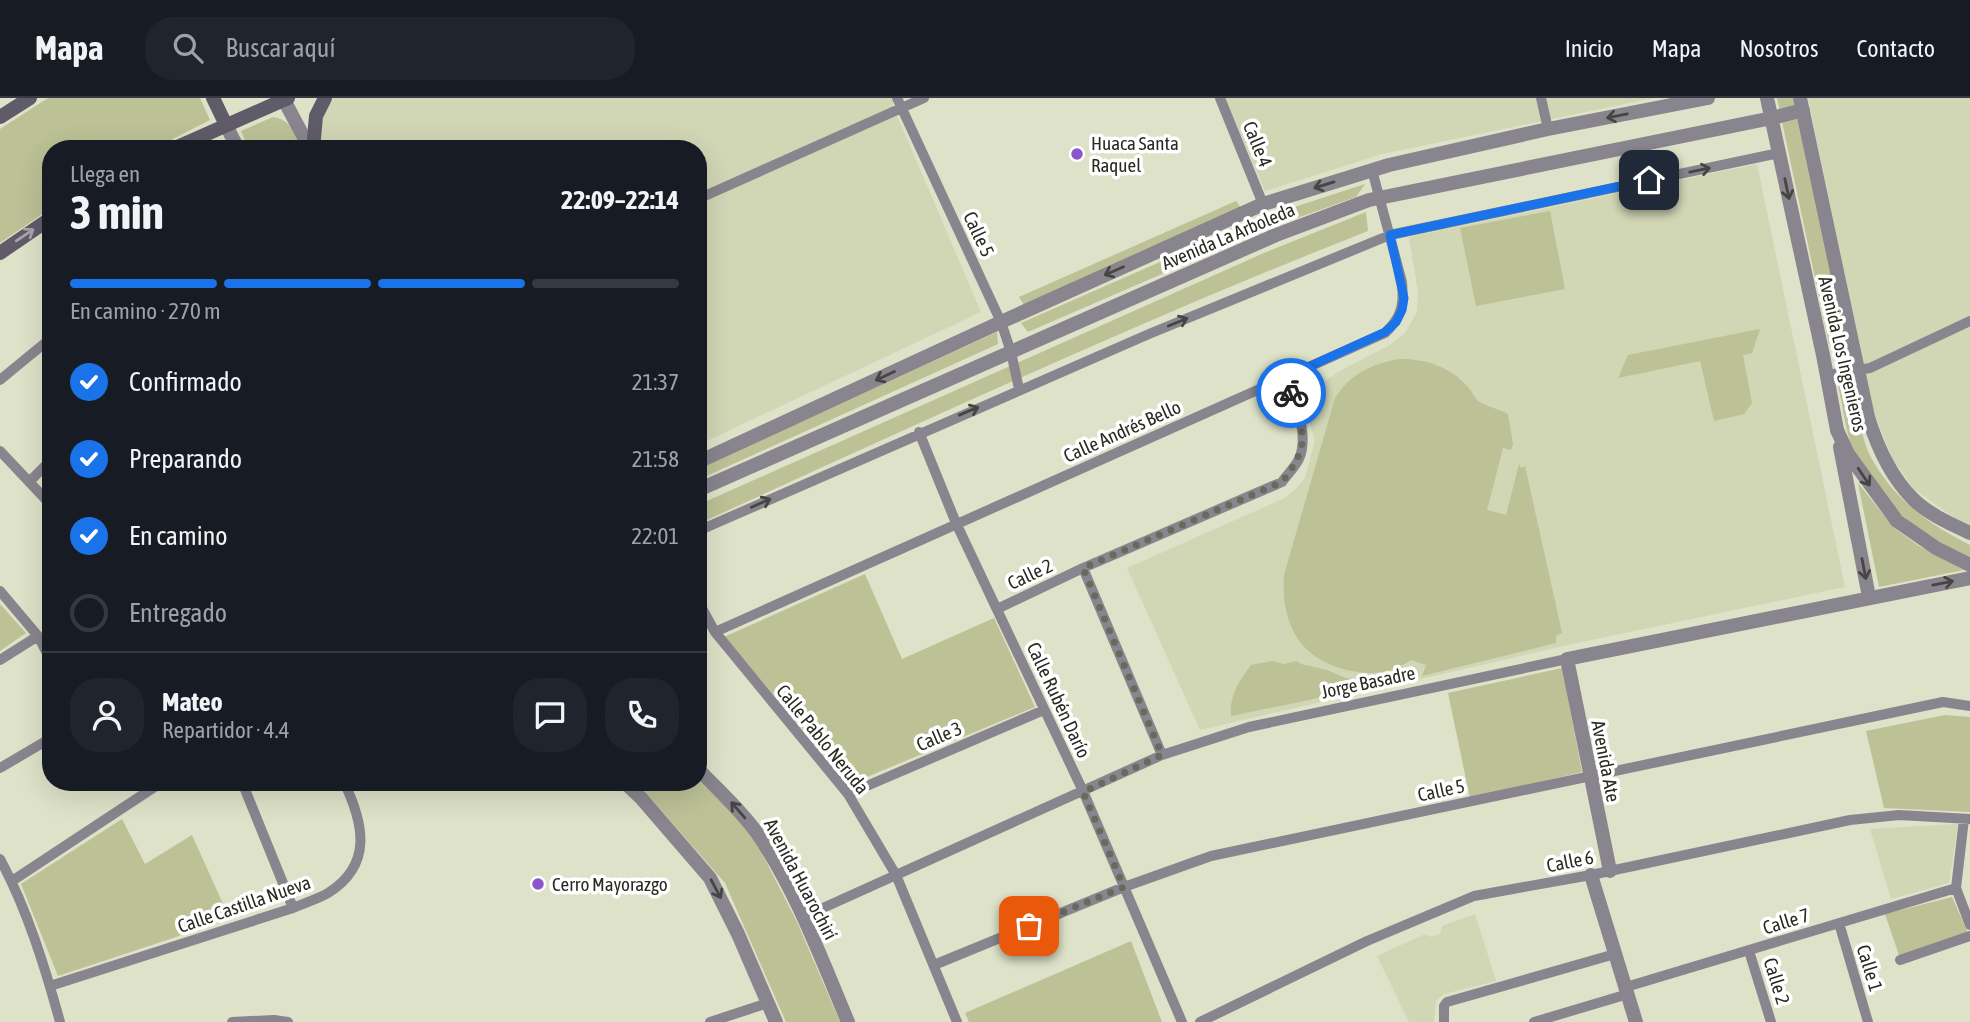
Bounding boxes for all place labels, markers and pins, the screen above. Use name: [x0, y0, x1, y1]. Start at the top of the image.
place label: Huaca Santa Raquel: [1091, 132, 1179, 176]
marker: Huaca Santa Raquel: [1069, 146, 1085, 162]
pin: [1619, 150, 1679, 210]
place label: Cerro Mayorazgo: [552, 873, 668, 895]
marker: Cerro Mayorazgo: [530, 876, 546, 892]
pin: [999, 896, 1059, 956]

